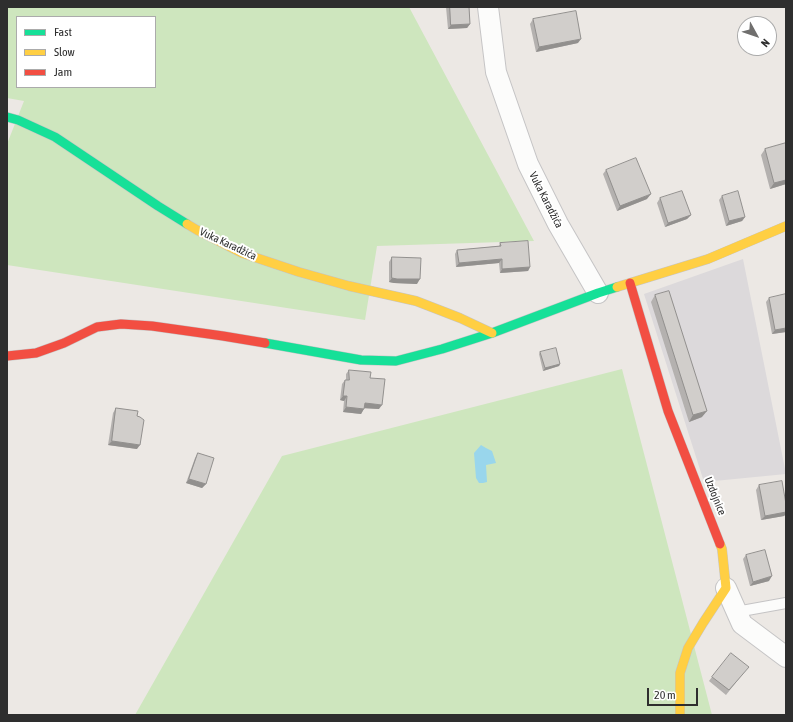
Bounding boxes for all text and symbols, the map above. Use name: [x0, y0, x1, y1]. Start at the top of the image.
legend: [16, 16, 156, 88]
north arrow: [737, 16, 777, 56]
text: Fast: [54, 25, 72, 39]
text: N: [759, 37, 772, 49]
text: Slow: [54, 45, 75, 59]
text: Jam: [54, 65, 72, 79]
street label: Vuka Karadžića: [526, 170, 566, 230]
street label: Vuka Karadžića: [197, 225, 259, 263]
street label: Uzdojnice: [701, 475, 729, 517]
scale bar: [649, 680, 700, 706]
text: 20 m: [654, 688, 676, 702]

